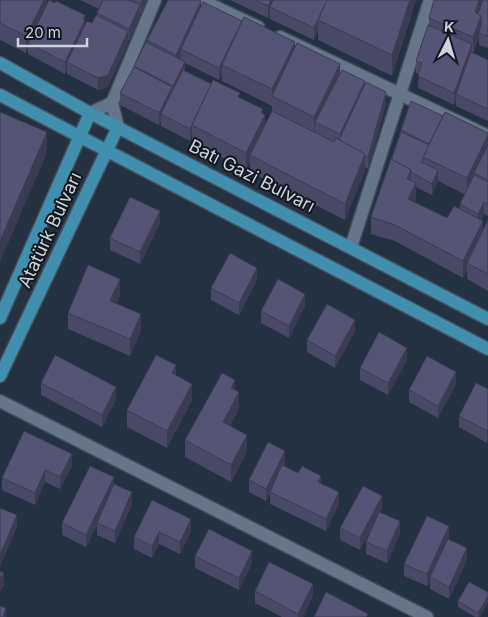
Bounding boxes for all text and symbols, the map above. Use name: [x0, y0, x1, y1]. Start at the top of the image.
scale bar: [18, 15, 86, 47]
north arrow: [423, 15, 473, 65]
text: K: [443, 18, 455, 35]
text: 20 m: [25, 23, 61, 42]
street label: Batı Gazi Bulvarı: [186, 135, 319, 216]
street label: Atatürk Bulvarı: [14, 169, 85, 291]

